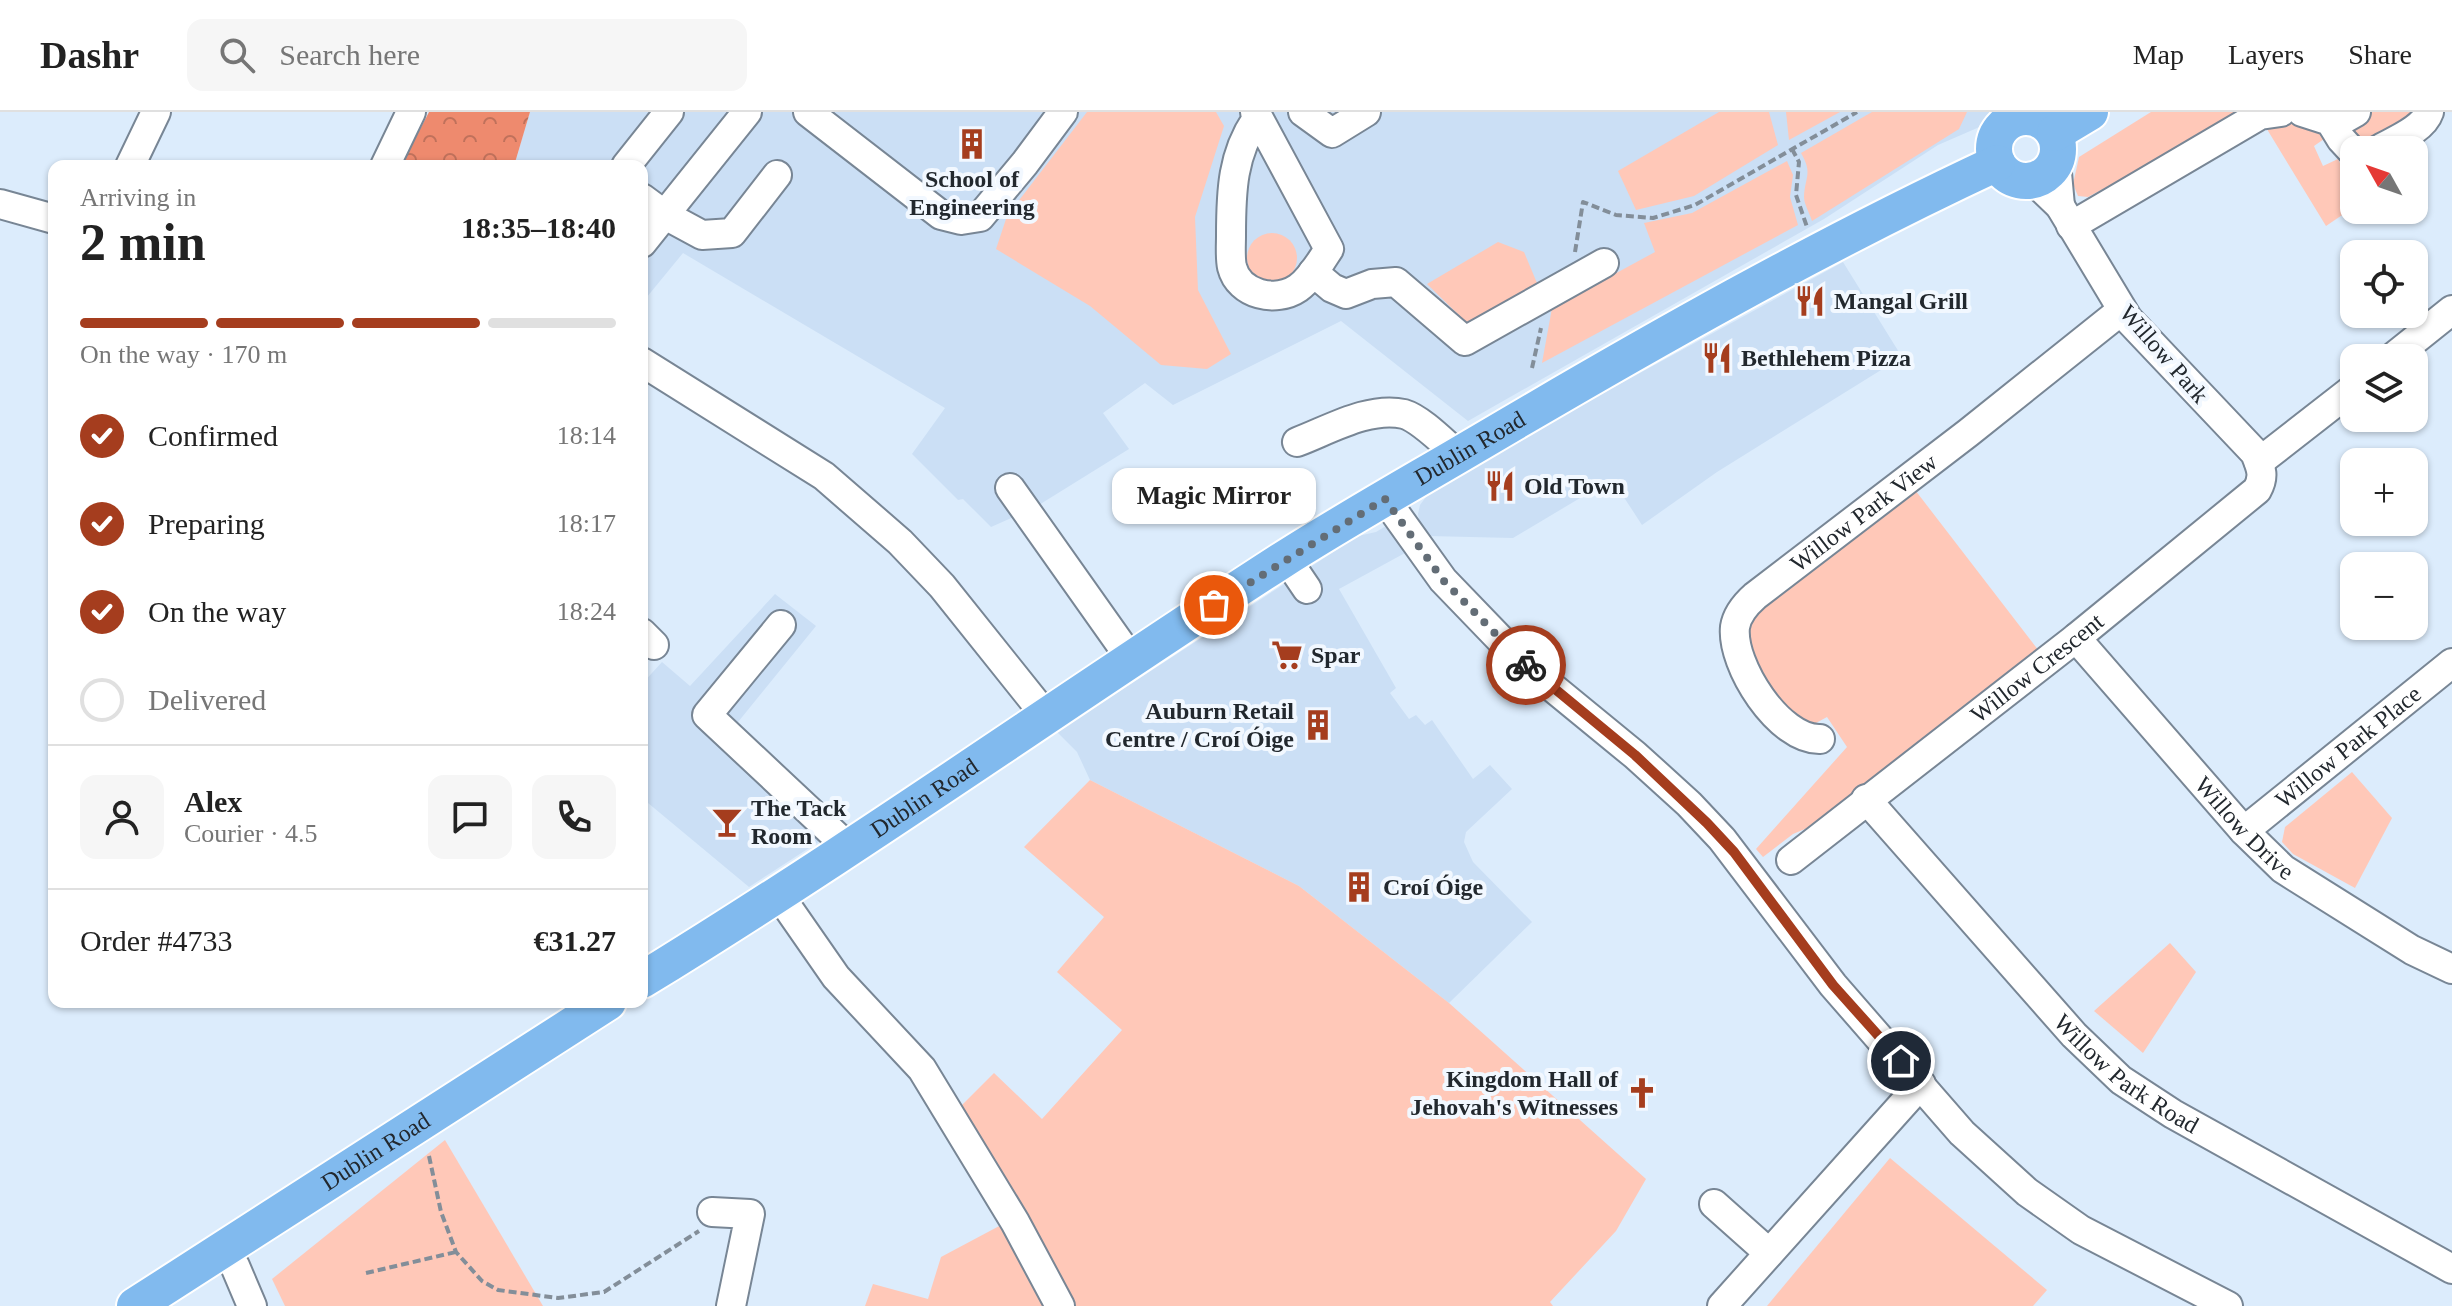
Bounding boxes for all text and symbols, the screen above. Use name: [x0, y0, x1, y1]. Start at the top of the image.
search box: [187, 19, 747, 91]
icon: search: [215, 33, 259, 77]
text: Dashr: [40, 34, 139, 76]
text: Search here: [279, 38, 420, 71]
text: Map: [2133, 39, 2184, 70]
text: Layers: [2228, 39, 2304, 70]
text: Share: [2348, 39, 2412, 70]
building icon: School of Engineering: [955, 127, 989, 161]
north arrow: [2340, 136, 2428, 224]
map controls: [2340, 136, 2428, 640]
place label: School of Engineering: [909, 166, 1035, 220]
text: Arriving in: [80, 183, 196, 212]
text: 18:35–18:40: [461, 211, 616, 244]
text: 2 min: [80, 214, 206, 271]
button: locate: [2340, 240, 2428, 328]
restaurant icon: Mangal Grill: [1793, 284, 1827, 318]
place label: Mangal Grill: [1834, 288, 1968, 314]
street label: Willow Park: [2114, 300, 2214, 408]
text: On the way · 170 m: [80, 340, 287, 369]
restaurant icon: Bethlehem Pizza: [1700, 341, 1734, 375]
button: layers: [2340, 344, 2428, 432]
place label: Bethlehem Pizza: [1741, 345, 1911, 371]
street label: Dublin Road: [1410, 406, 1530, 491]
icon: check: [80, 414, 124, 458]
text: Confirmed: [148, 419, 278, 452]
text: 18:14: [557, 421, 616, 450]
street label: Willow Park View: [1786, 448, 1943, 577]
button: +: [2340, 448, 2428, 536]
callout: Magic Mirror: [1112, 469, 1316, 525]
restaurant icon: Old Town: [1483, 469, 1517, 503]
place label: Old Town: [1524, 473, 1625, 499]
text: Magic Mirror: [1137, 481, 1291, 510]
icon: check: [80, 502, 124, 546]
text: Preparing: [148, 507, 265, 540]
text: 18:17: [557, 509, 616, 538]
button: −: [2340, 552, 2428, 640]
pin: [1180, 571, 1248, 639]
icon: bag: [1192, 583, 1236, 627]
icon: check: [80, 590, 124, 634]
text: On the way: [148, 595, 286, 628]
text: 18:24: [557, 597, 616, 626]
street label: Willow Crescent: [1966, 608, 2109, 728]
courier: [1486, 625, 1566, 705]
supermarket icon: Spar: [1270, 638, 1304, 672]
place label: Spar: [1311, 642, 1361, 668]
icon: bike: [1504, 643, 1548, 687]
street label: Willow Park Place: [2270, 680, 2426, 813]
text: Delivered: [148, 683, 266, 716]
place label: Auburn Retail Centre / Croí Óige: [1105, 698, 1294, 752]
building icon: Auburn Retail Centre / Croí Óige: [1301, 708, 1335, 742]
street label: Dublin Road: [866, 753, 983, 843]
street label: Willow Drive: [2190, 771, 2298, 885]
button: person: [80, 775, 164, 859]
button: chat: [428, 775, 512, 859]
button: phone: [532, 775, 616, 859]
text: Alex: [184, 785, 242, 818]
place label: The Tack Room: [751, 795, 847, 849]
bar icon: The Tack Room: [710, 805, 744, 839]
text: Courier · 4.5: [184, 819, 318, 848]
building icon: Croí Óige: [1342, 870, 1376, 904]
place label: Croí Óige: [1383, 874, 1484, 900]
text: Order #4733: [80, 924, 232, 957]
text: €31.27: [534, 924, 616, 957]
street label: Willow Park Road: [2049, 1009, 2203, 1139]
pin: [1867, 1027, 1935, 1095]
icon: home: [1879, 1039, 1923, 1083]
place label: Kingdom Hall of Jehovah's Witnesses: [1410, 1066, 1619, 1120]
church icon: Kingdom Hall of Jehovah's Witnesses: [1625, 1076, 1659, 1110]
street label: Dublin Road: [317, 1107, 435, 1196]

